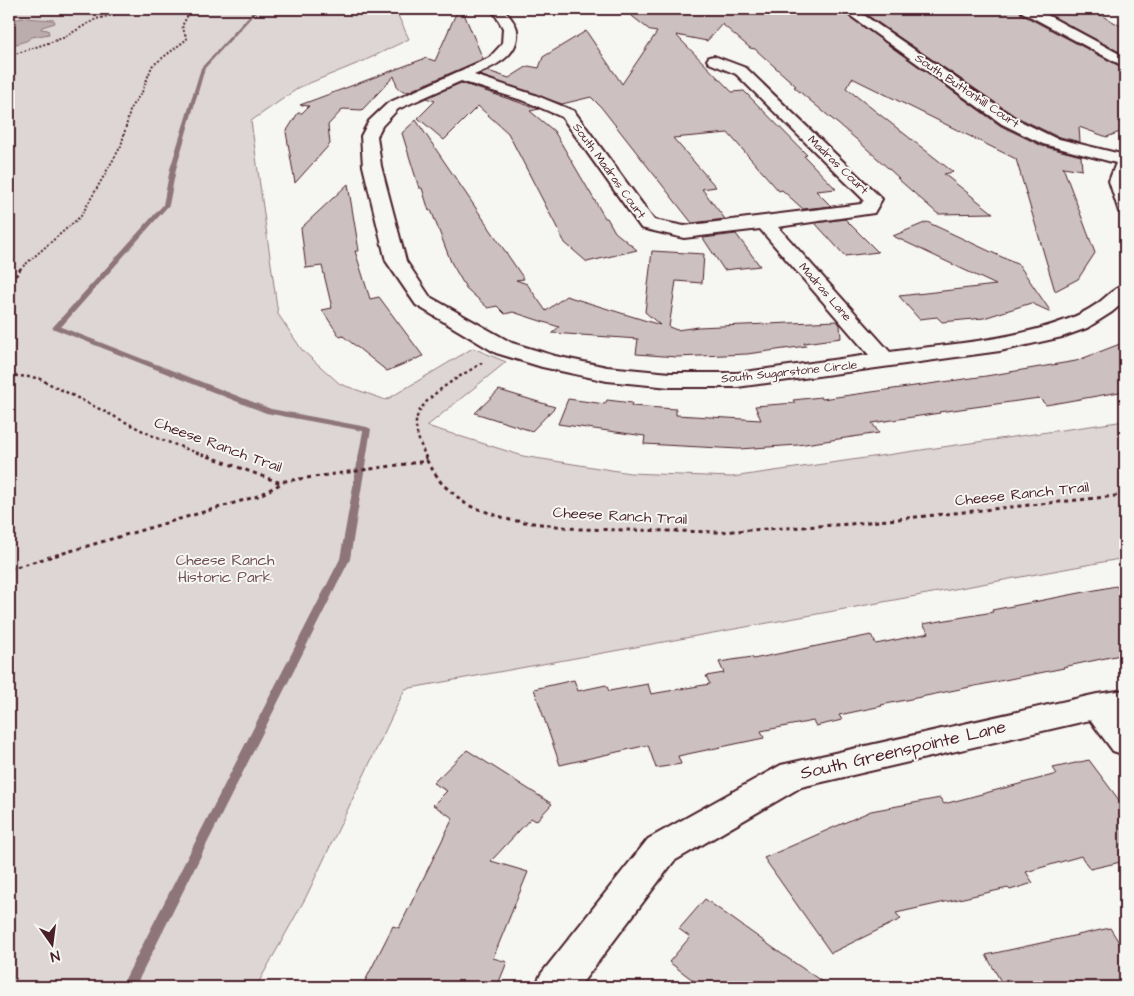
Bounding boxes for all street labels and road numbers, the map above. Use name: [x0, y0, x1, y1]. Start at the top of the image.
street label: South Buttonhill Court: [912, 50, 1023, 132]
street label: South Madras Court: [568, 120, 650, 223]
street label: Madras Court: [804, 132, 872, 198]
street label: Madras Lane: [795, 259, 856, 325]
street label: South Sugarstone Circle: [720, 356, 858, 389]
street label: Cheese Ranch Trail: [151, 412, 285, 478]
street label: Cheese Ranch Trail: [954, 477, 1090, 511]
street label: Cheese Ranch Trail: [552, 502, 688, 530]
street label: South Greenspointe Lane: [798, 714, 1009, 786]

